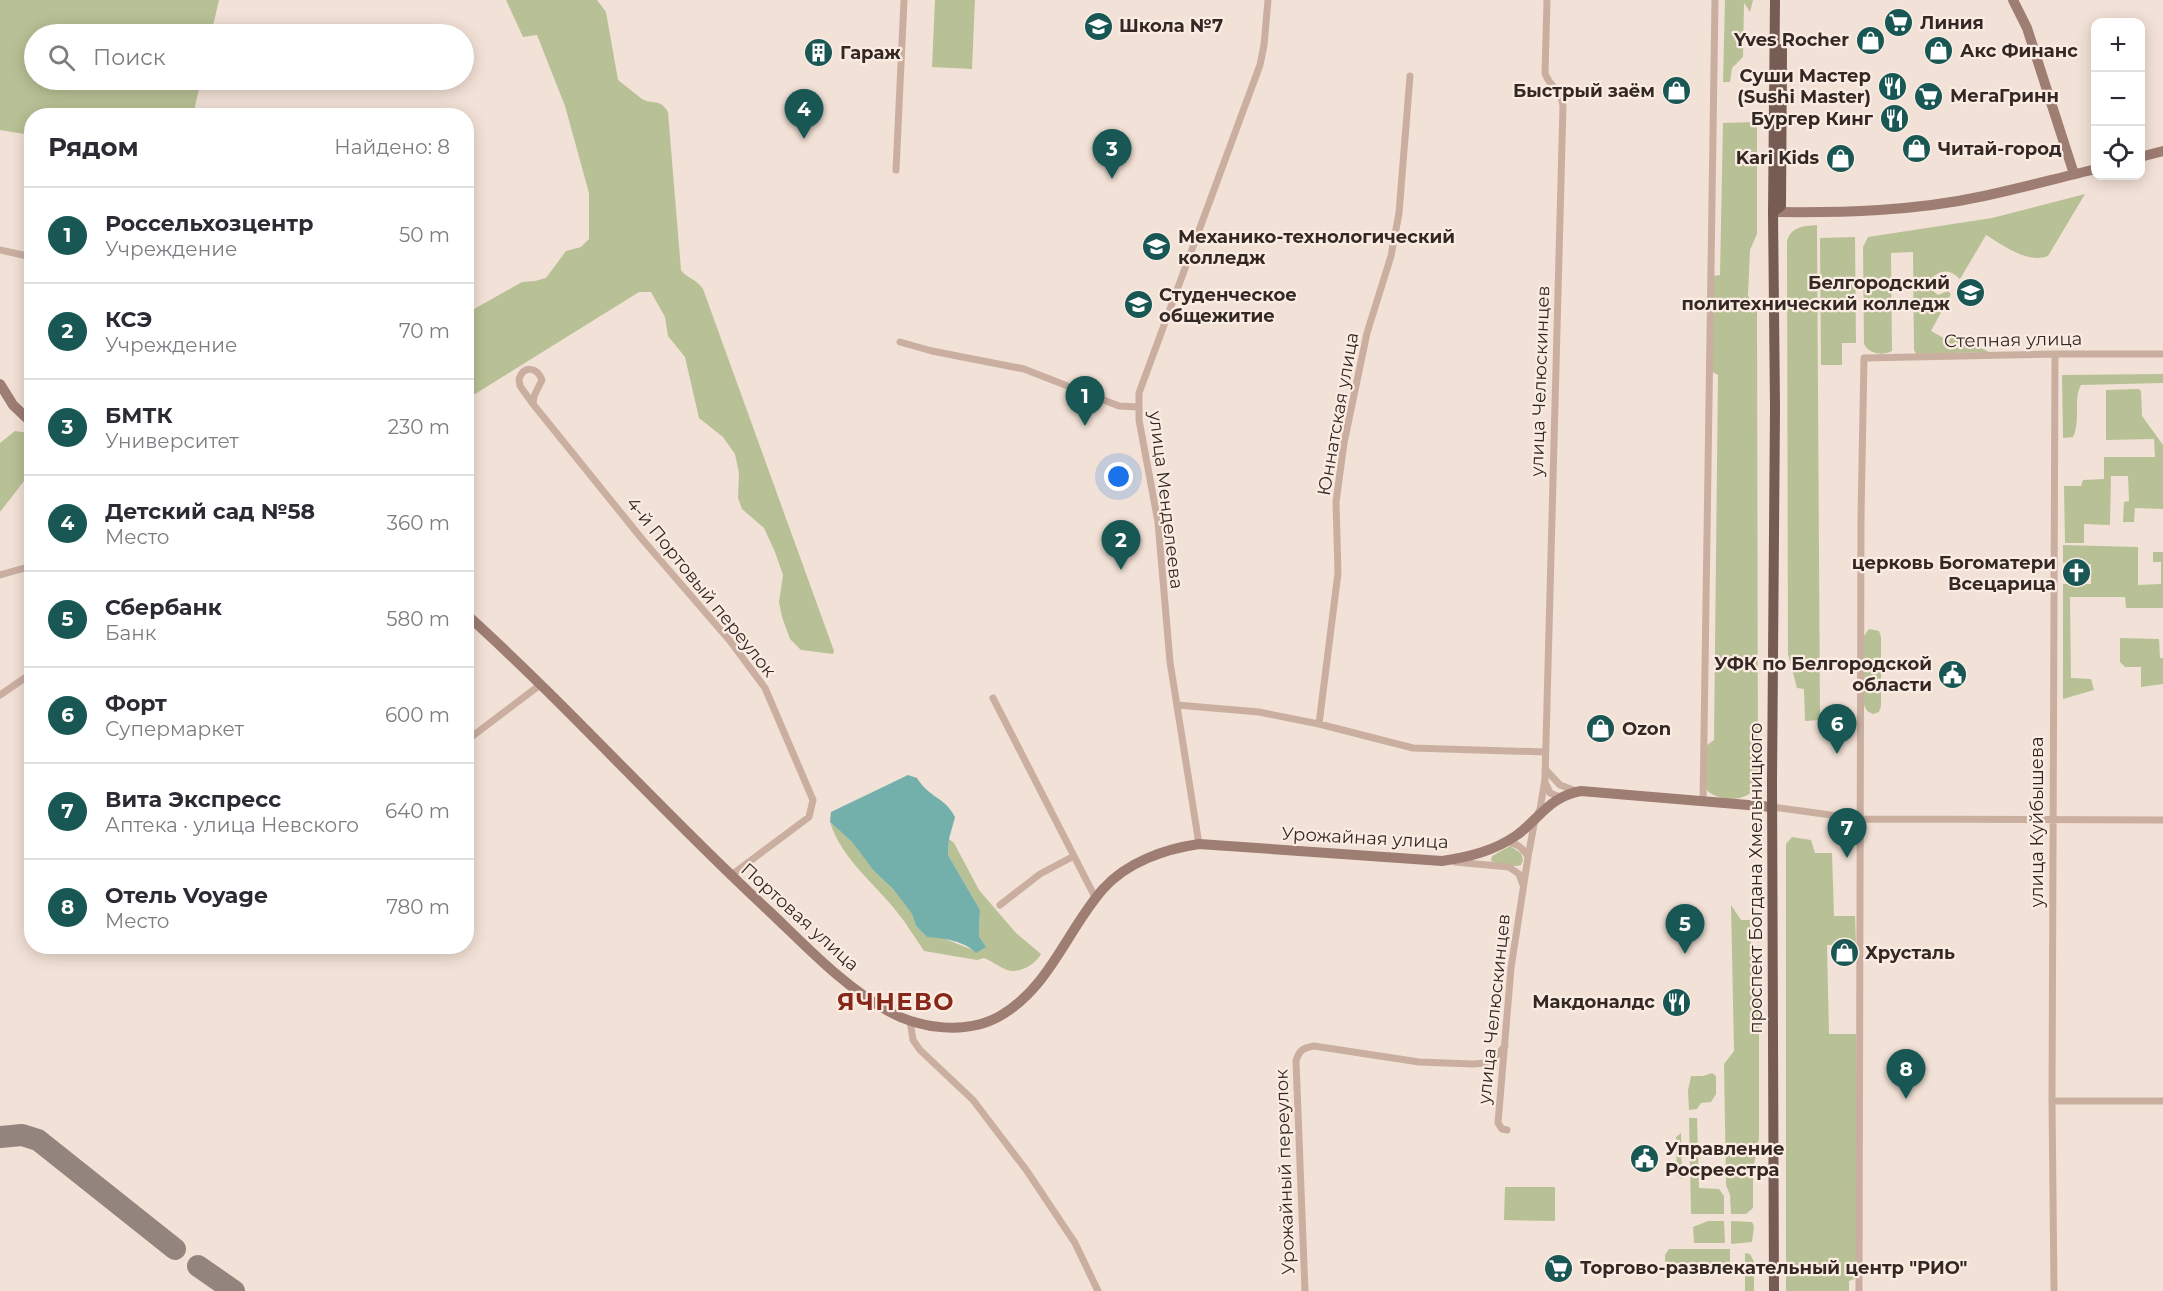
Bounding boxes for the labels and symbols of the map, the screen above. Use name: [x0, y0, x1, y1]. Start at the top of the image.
supermarket icon: Линия: [1883, 7, 1915, 39]
school or university icon: Школа №7: [1082, 10, 1114, 42]
place label: Линия: [1920, 12, 1984, 34]
place label: Школа №7: [1119, 15, 1223, 37]
shop icon: Yves Rocher: [1854, 24, 1886, 56]
place label: Yves Rocher: [1733, 29, 1849, 51]
shop icon: Акс Финанс: [1923, 35, 1955, 67]
building icon: Гараж: [803, 37, 835, 69]
place label: Акс Финанс: [1960, 40, 2078, 62]
place label: Гараж: [840, 42, 901, 64]
place label: Суши Мастер (Sushi Master): [1737, 65, 1871, 108]
restaurant icon: Суши Мастер (Sushi Master): [1876, 70, 1908, 102]
shop icon: Быстрый заём: [1660, 75, 1692, 107]
place label: Быстрый заём: [1513, 80, 1655, 102]
supermarket icon: МегаГринн: [1913, 80, 1945, 112]
place label: МегаГринн: [1950, 85, 2059, 107]
pin: 4: [784, 90, 824, 139]
restaurant icon: Бургер Кинг: [1878, 103, 1910, 135]
place label: Бургер Кинг: [1751, 108, 1874, 130]
pin: 3: [1092, 130, 1132, 179]
shop icon: Читай-город: [1901, 133, 1933, 165]
place label: Читай-город: [1938, 138, 2062, 160]
shop icon: Kari Kids: [1824, 142, 1856, 174]
place label: Kari Kids: [1736, 147, 1819, 169]
place label: Механико-технологический колледж: [1178, 226, 1455, 269]
school or university icon: Механико-технологический колледж: [1141, 231, 1173, 263]
place label: Белгородский политехнический колледж: [1682, 272, 1951, 315]
school or university icon: Белгородский политехнический колледж: [1955, 277, 1987, 309]
place label: Студенческое общежитие: [1159, 284, 1297, 327]
street label: улица Челюскинцев: [1526, 285, 1554, 478]
school or university icon: Студенческое общежитие: [1122, 289, 1154, 321]
street label: Степная улица: [1944, 328, 2082, 352]
street label: Юннатская улица: [1313, 331, 1363, 497]
pin: 1: [1066, 376, 1104, 426]
street label: улица Менделеева: [1144, 409, 1188, 590]
your location: [1104, 462, 1133, 491]
street label: 4-й Портовый переулок: [621, 492, 781, 682]
pin: 2: [1102, 520, 1140, 570]
place label: церковь Богоматери Всецарица: [1852, 552, 2056, 595]
church icon: церковь Богоматери Всецарица: [2061, 557, 2093, 589]
place label: УФК по Белгородской области: [1714, 653, 1932, 696]
public building icon: УФК по Белгородской области: [1937, 658, 1969, 690]
pin: 6: [1818, 704, 1856, 754]
shop icon: Ozon: [1585, 713, 1617, 745]
place label: Ozon: [1622, 718, 1671, 740]
street label: проспект Богдана Хмельницкого: [1745, 722, 1767, 1034]
street label: улица Куйбышева: [2026, 737, 2048, 908]
pin: 7: [1828, 808, 1866, 858]
street label: Урожайная улица: [1281, 823, 1449, 853]
street label: Портовая улица: [737, 858, 863, 976]
pin: 5: [1666, 904, 1704, 954]
street label: улица Челюскинцев: [1473, 913, 1515, 1106]
shop icon: Хрусталь: [1828, 937, 1860, 969]
place label: Хрусталь: [1865, 942, 1955, 964]
restaurant icon: Макдоналдс: [1660, 986, 1692, 1018]
district label: ЯЧНЕВО: [837, 987, 955, 1016]
place label: Макдоналдс: [1532, 991, 1655, 1013]
pin: 8: [1886, 1050, 1926, 1099]
street label: Урожайный переулок: [1270, 1068, 1300, 1275]
place label: Управление Росреестра: [1665, 1138, 1785, 1181]
public building icon: Управление Росреестра: [1628, 1143, 1660, 1175]
supermarket icon: Торгово-развлекательный центр "РИО": [1543, 1252, 1575, 1284]
place label: Торгово-развлекательный центр "РИО": [1580, 1257, 1967, 1279]

